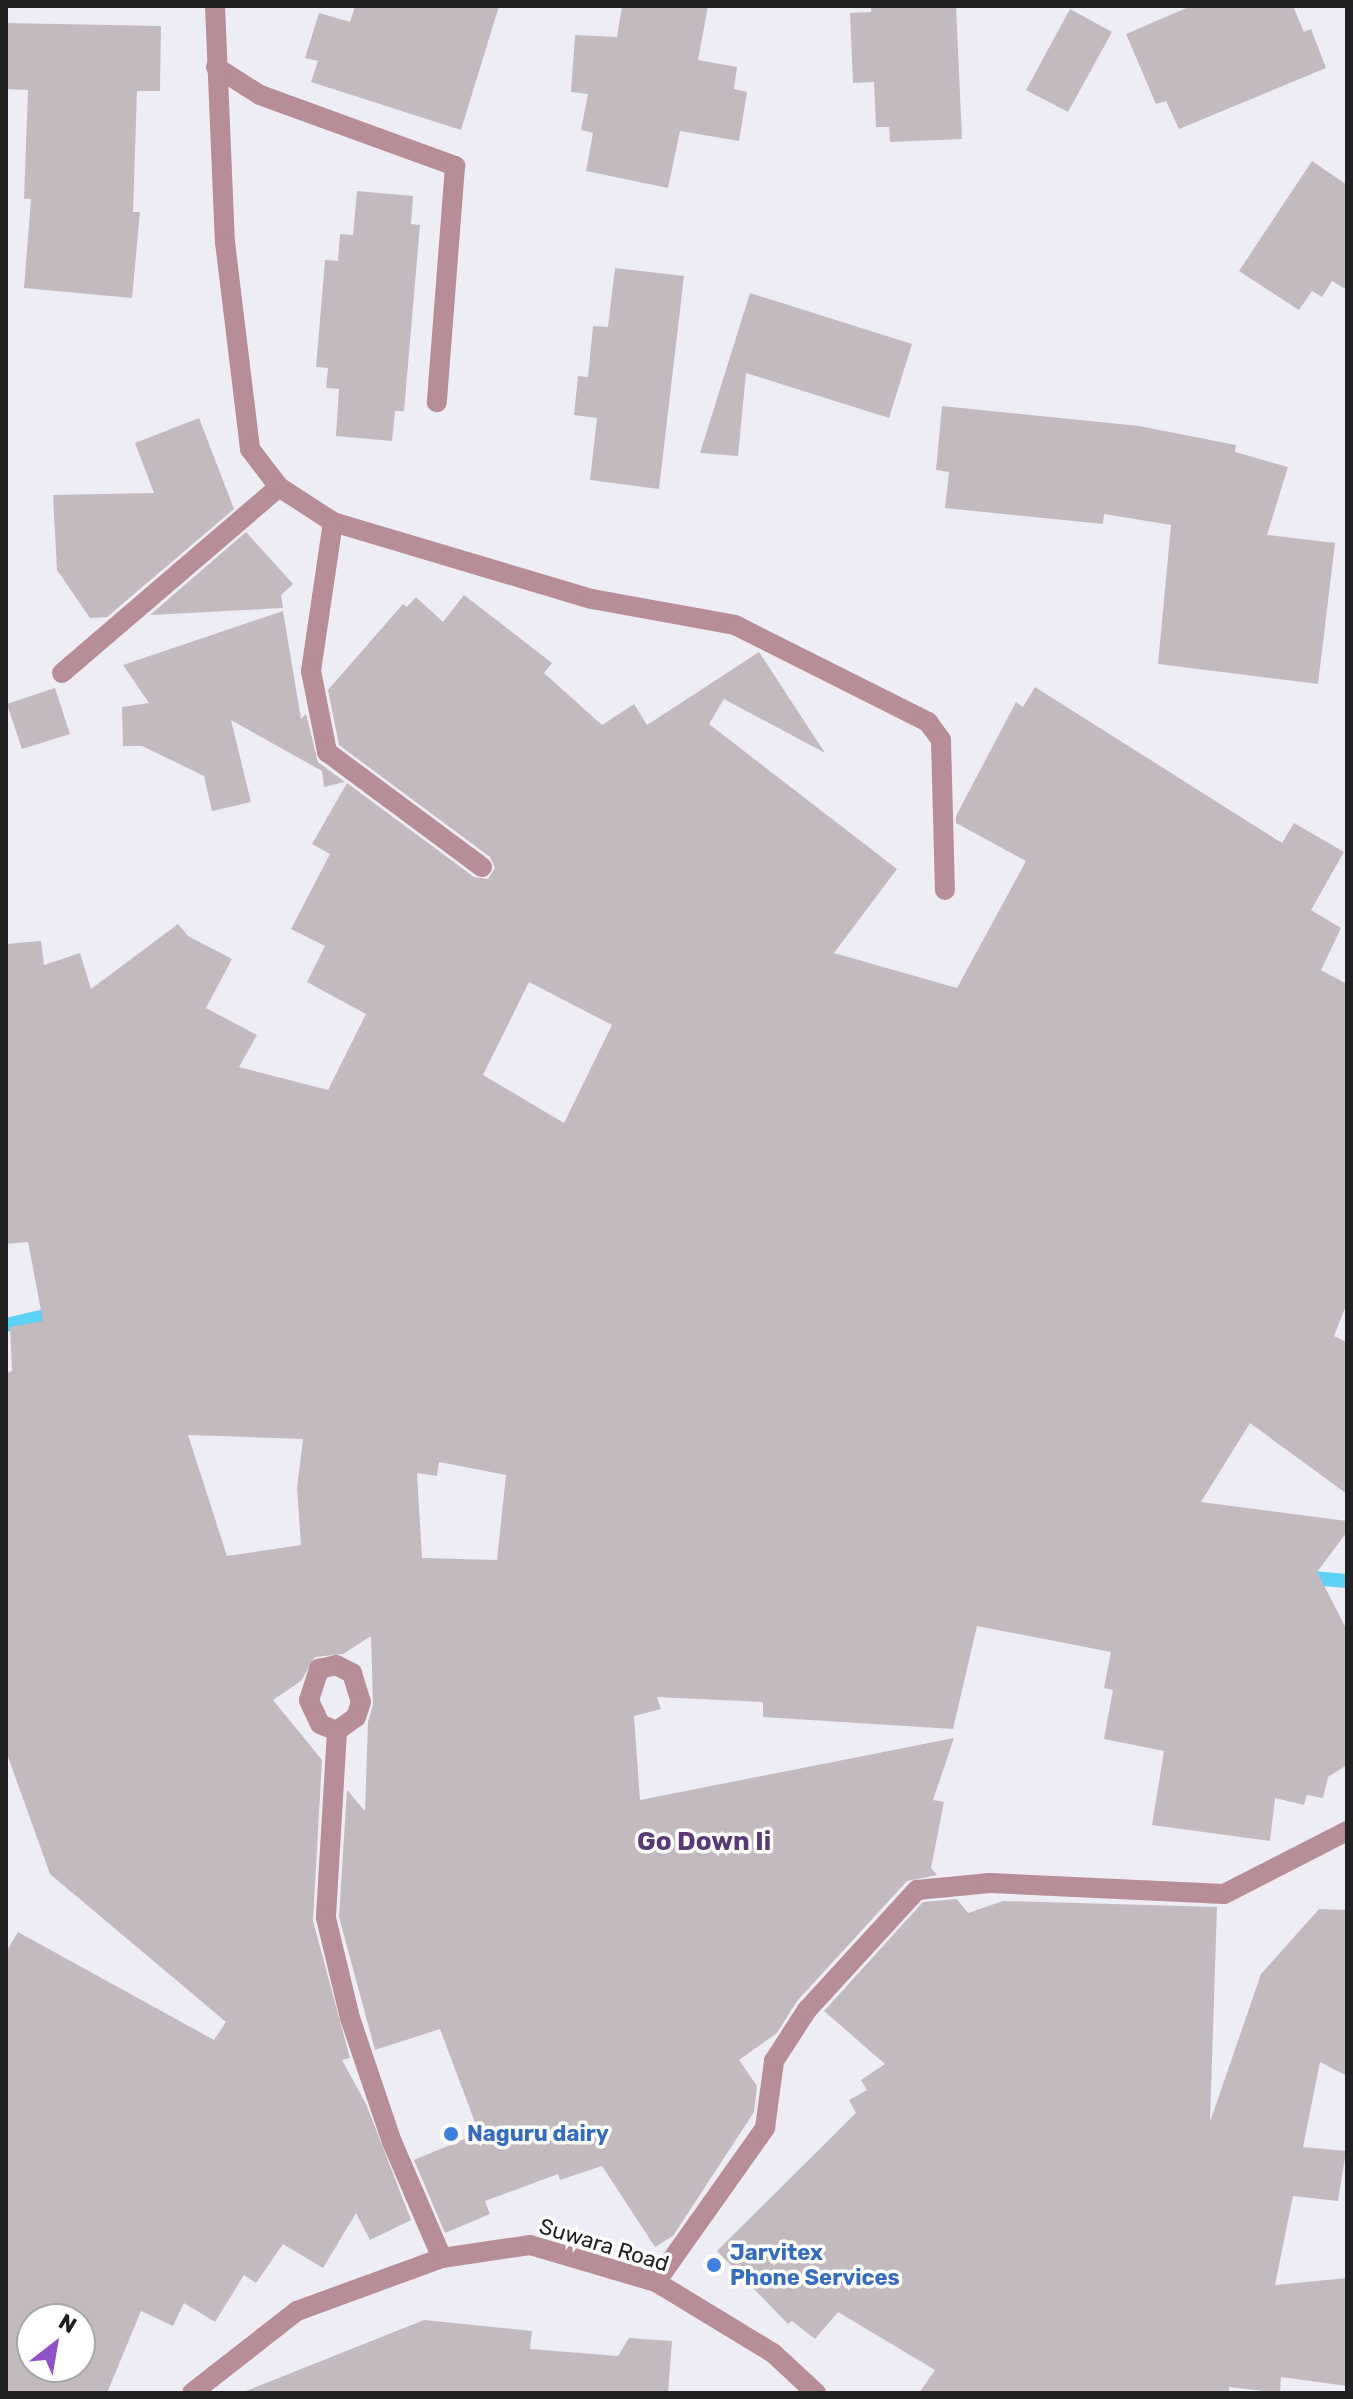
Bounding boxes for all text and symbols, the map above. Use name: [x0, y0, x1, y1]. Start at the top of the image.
district label: Go Down Ii: [637, 1826, 771, 1858]
place label: Naguru dairy: [467, 2121, 609, 2147]
marker: Naguru dairy: [442, 2125, 460, 2143]
street label: Suwara Road: [536, 2213, 672, 2277]
place label: Jarvitex Phone Services: [730, 2239, 900, 2290]
marker: Jarvitex Phone Services: [705, 2256, 723, 2274]
north arrow: [16, 2303, 96, 2383]
text: N: [54, 2308, 81, 2339]

